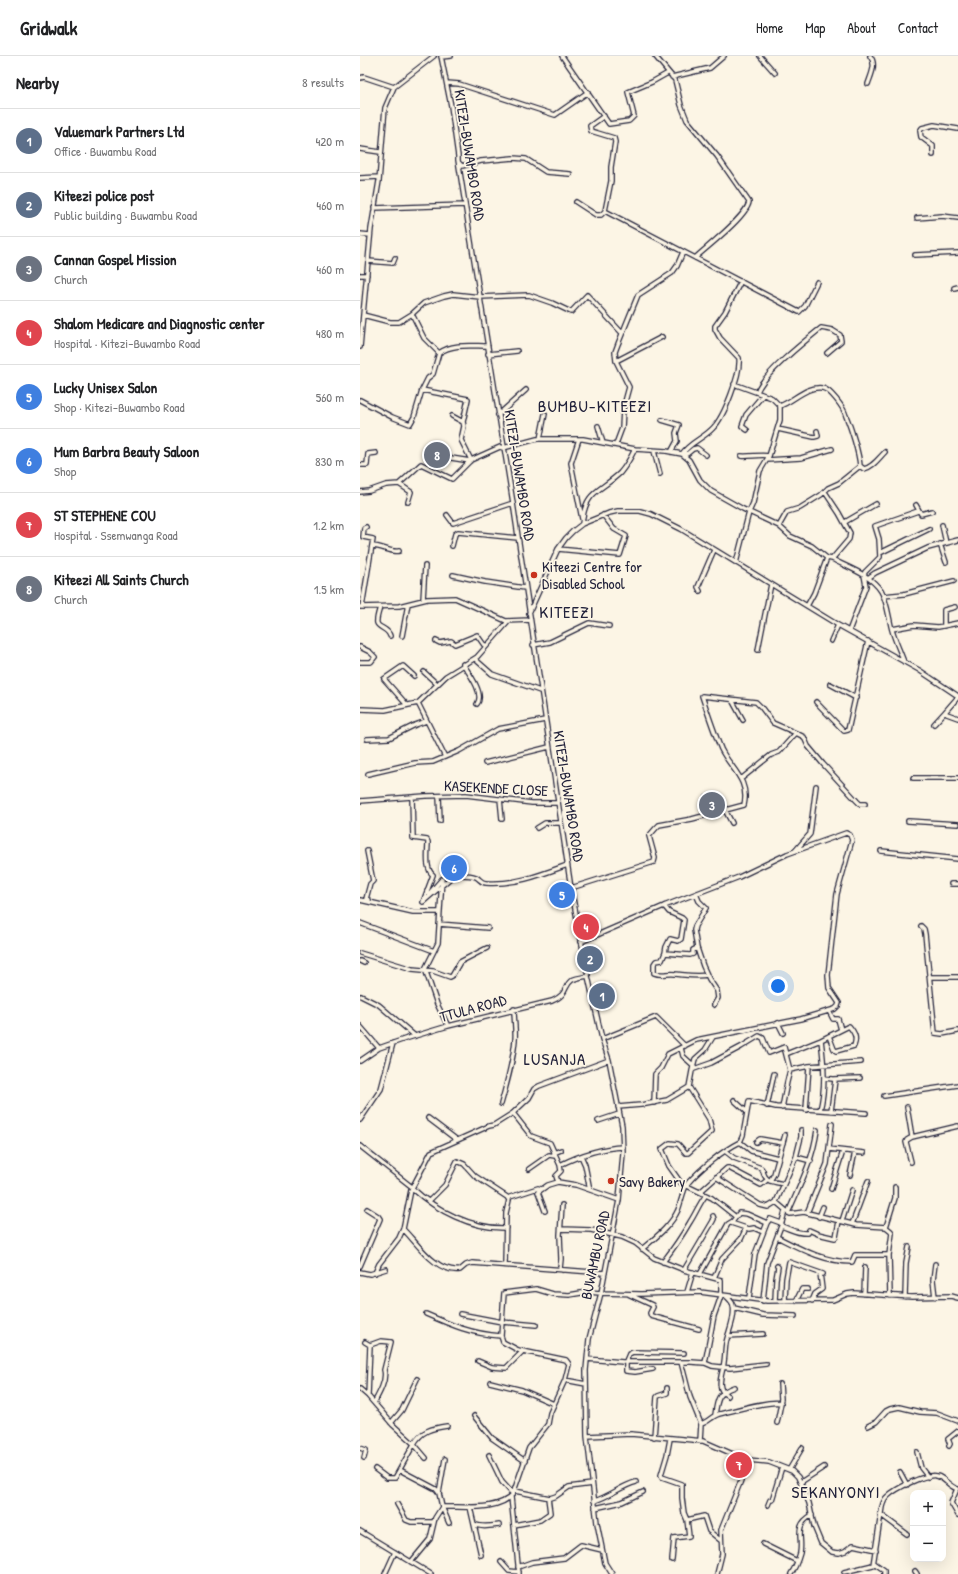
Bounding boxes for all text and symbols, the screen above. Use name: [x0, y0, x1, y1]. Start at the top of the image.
text: Gridwalk: [20, 15, 77, 41]
text: Home: [756, 18, 783, 37]
text: Map: [805, 18, 825, 37]
text: About: [847, 18, 876, 37]
text: Contact: [898, 18, 938, 37]
text: Nearby: [16, 71, 59, 94]
text: 8 results: [302, 73, 344, 91]
street label: KITEZI-BUWAMBO ROAD: [449, 88, 491, 223]
text: Valuemark Partners Ltd: [54, 121, 184, 142]
text: 1: [27, 132, 31, 150]
text: 420 m: [315, 132, 344, 150]
text: Office · Buwambu Road: [54, 142, 156, 160]
text: Kiteezi police post: [54, 185, 154, 206]
text: 2: [26, 196, 32, 214]
text: 460 m: [316, 196, 344, 214]
text: Public building · Buwambu Road: [54, 206, 197, 224]
text: Cannan Gospel Mission: [54, 249, 177, 270]
text: 3: [26, 260, 32, 278]
text: 460 m: [316, 260, 344, 278]
text: Church: [54, 270, 87, 288]
text: Shalom Medicare and Diagnostic center: [54, 313, 265, 334]
text: 4: [27, 324, 31, 342]
text: 480 m: [316, 324, 344, 342]
text: Hospital · Kitezi-Buwambo Road: [54, 334, 200, 352]
text: Lucky Unisex Salon: [54, 377, 157, 398]
text: 5: [26, 388, 32, 406]
text: 560 m: [316, 388, 344, 406]
district label: BUMBU-KITEEZI: [538, 394, 652, 417]
text: Shop · Kitezi-Buwambo Road: [54, 398, 185, 416]
street label: KITEZI-BUWAMBO ROAD: [499, 408, 541, 543]
pin: 8: [424, 440, 450, 470]
text: Mum Barbra Beauty Saloon: [54, 441, 199, 462]
text: 6: [26, 452, 32, 470]
text: 830 m: [315, 452, 344, 470]
text: Shop: [54, 462, 76, 480]
text: ST STEPHENE COU: [54, 505, 156, 526]
text: 7: [26, 516, 32, 534]
text: 1.2 km: [313, 516, 344, 534]
text: Hospital · Ssemwanga Road: [54, 526, 178, 544]
place label: Kiteezi Centre for Disabled School: [542, 556, 642, 594]
text: Kiteezi All Saints Church: [54, 569, 188, 590]
marker: Kiteezi Centre for Disabled School: [529, 570, 539, 580]
text: 8: [26, 580, 32, 598]
text: 1.5 km: [314, 580, 344, 598]
text: Church: [54, 590, 87, 608]
district label: KITEEZI: [539, 600, 595, 623]
street label: KITEZI-BUWAMBO ROAD: [548, 729, 590, 864]
street label: KASEKENDE CLOSE: [444, 775, 549, 801]
pin: 3: [699, 790, 725, 820]
pin: 6: [441, 853, 467, 883]
pin: 5: [549, 880, 575, 910]
pin: 4: [573, 912, 599, 942]
pin: 2: [577, 944, 603, 974]
your location: [768, 976, 788, 996]
pin: 1: [589, 981, 615, 1011]
street label: TTULA ROAD: [437, 989, 510, 1027]
district label: LUSANJA: [524, 1047, 586, 1070]
place label: Savy Bakery: [619, 1171, 685, 1192]
marker: Savy Bakery: [606, 1176, 616, 1186]
street label: BUWAMBU ROAD: [575, 1208, 615, 1301]
pin: 7: [726, 1450, 752, 1480]
district label: SEKANYONYI: [791, 1480, 881, 1503]
map controls: [910, 1490, 946, 1562]
button: +: [910, 1490, 946, 1526]
button: −: [910, 1526, 946, 1562]

